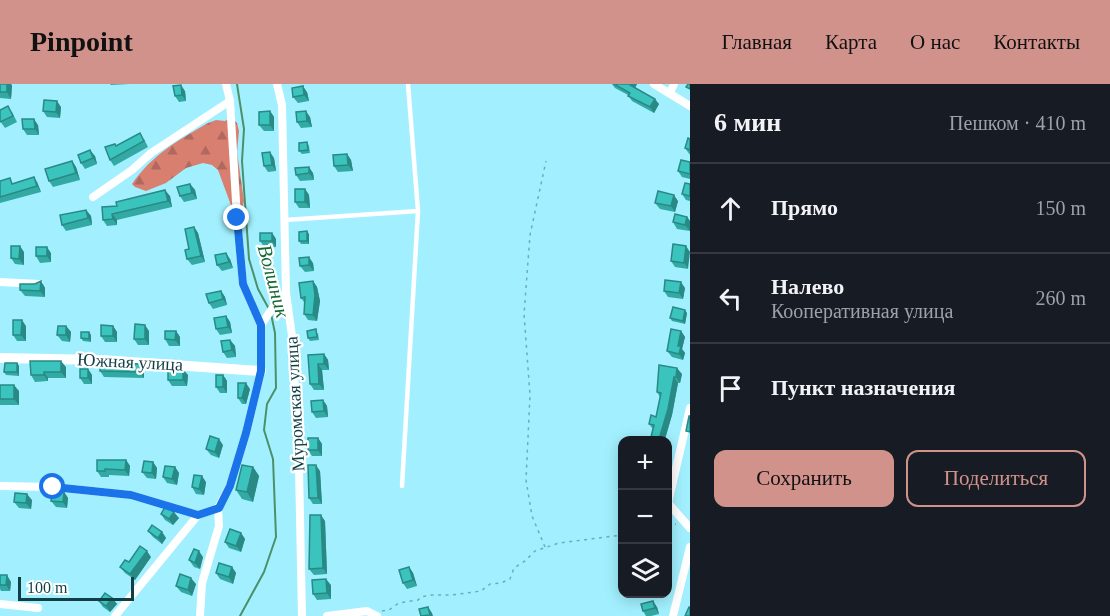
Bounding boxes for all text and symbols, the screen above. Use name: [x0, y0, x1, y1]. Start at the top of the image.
text: Pinpoint: [30, 26, 133, 57]
text: Главная: [722, 30, 792, 54]
text: Карта: [825, 30, 877, 54]
text: О нас: [910, 30, 960, 54]
text: Контакты: [993, 30, 1080, 54]
text: 6 мин: [714, 108, 781, 137]
text: Пешком · 410 m: [949, 112, 1086, 134]
icon: ahead: [714, 192, 747, 225]
text: Прямо: [771, 195, 838, 220]
text: 150 m: [1035, 197, 1086, 219]
route end: [223, 204, 249, 230]
water label: Волшник: [254, 242, 294, 321]
text: Налево: [771, 274, 844, 299]
icon: left: [714, 282, 747, 315]
text: 260 m: [1035, 287, 1086, 309]
text: Кооперативная улица: [771, 300, 953, 322]
street label: Муромская улица: [281, 336, 309, 472]
street label: Южная улица: [77, 349, 183, 375]
icon: arrive: [714, 372, 747, 405]
text: Пункт назначения: [771, 375, 956, 400]
map controls: [618, 436, 672, 598]
button: +: [618, 436, 672, 490]
button: Сохранить: [714, 450, 894, 507]
button: Поделиться: [906, 450, 1086, 507]
route start: [39, 473, 65, 499]
button: −: [618, 490, 672, 544]
button: layers: [618, 544, 672, 598]
scale bar: [18, 574, 134, 602]
text: 100 m: [27, 579, 67, 596]

